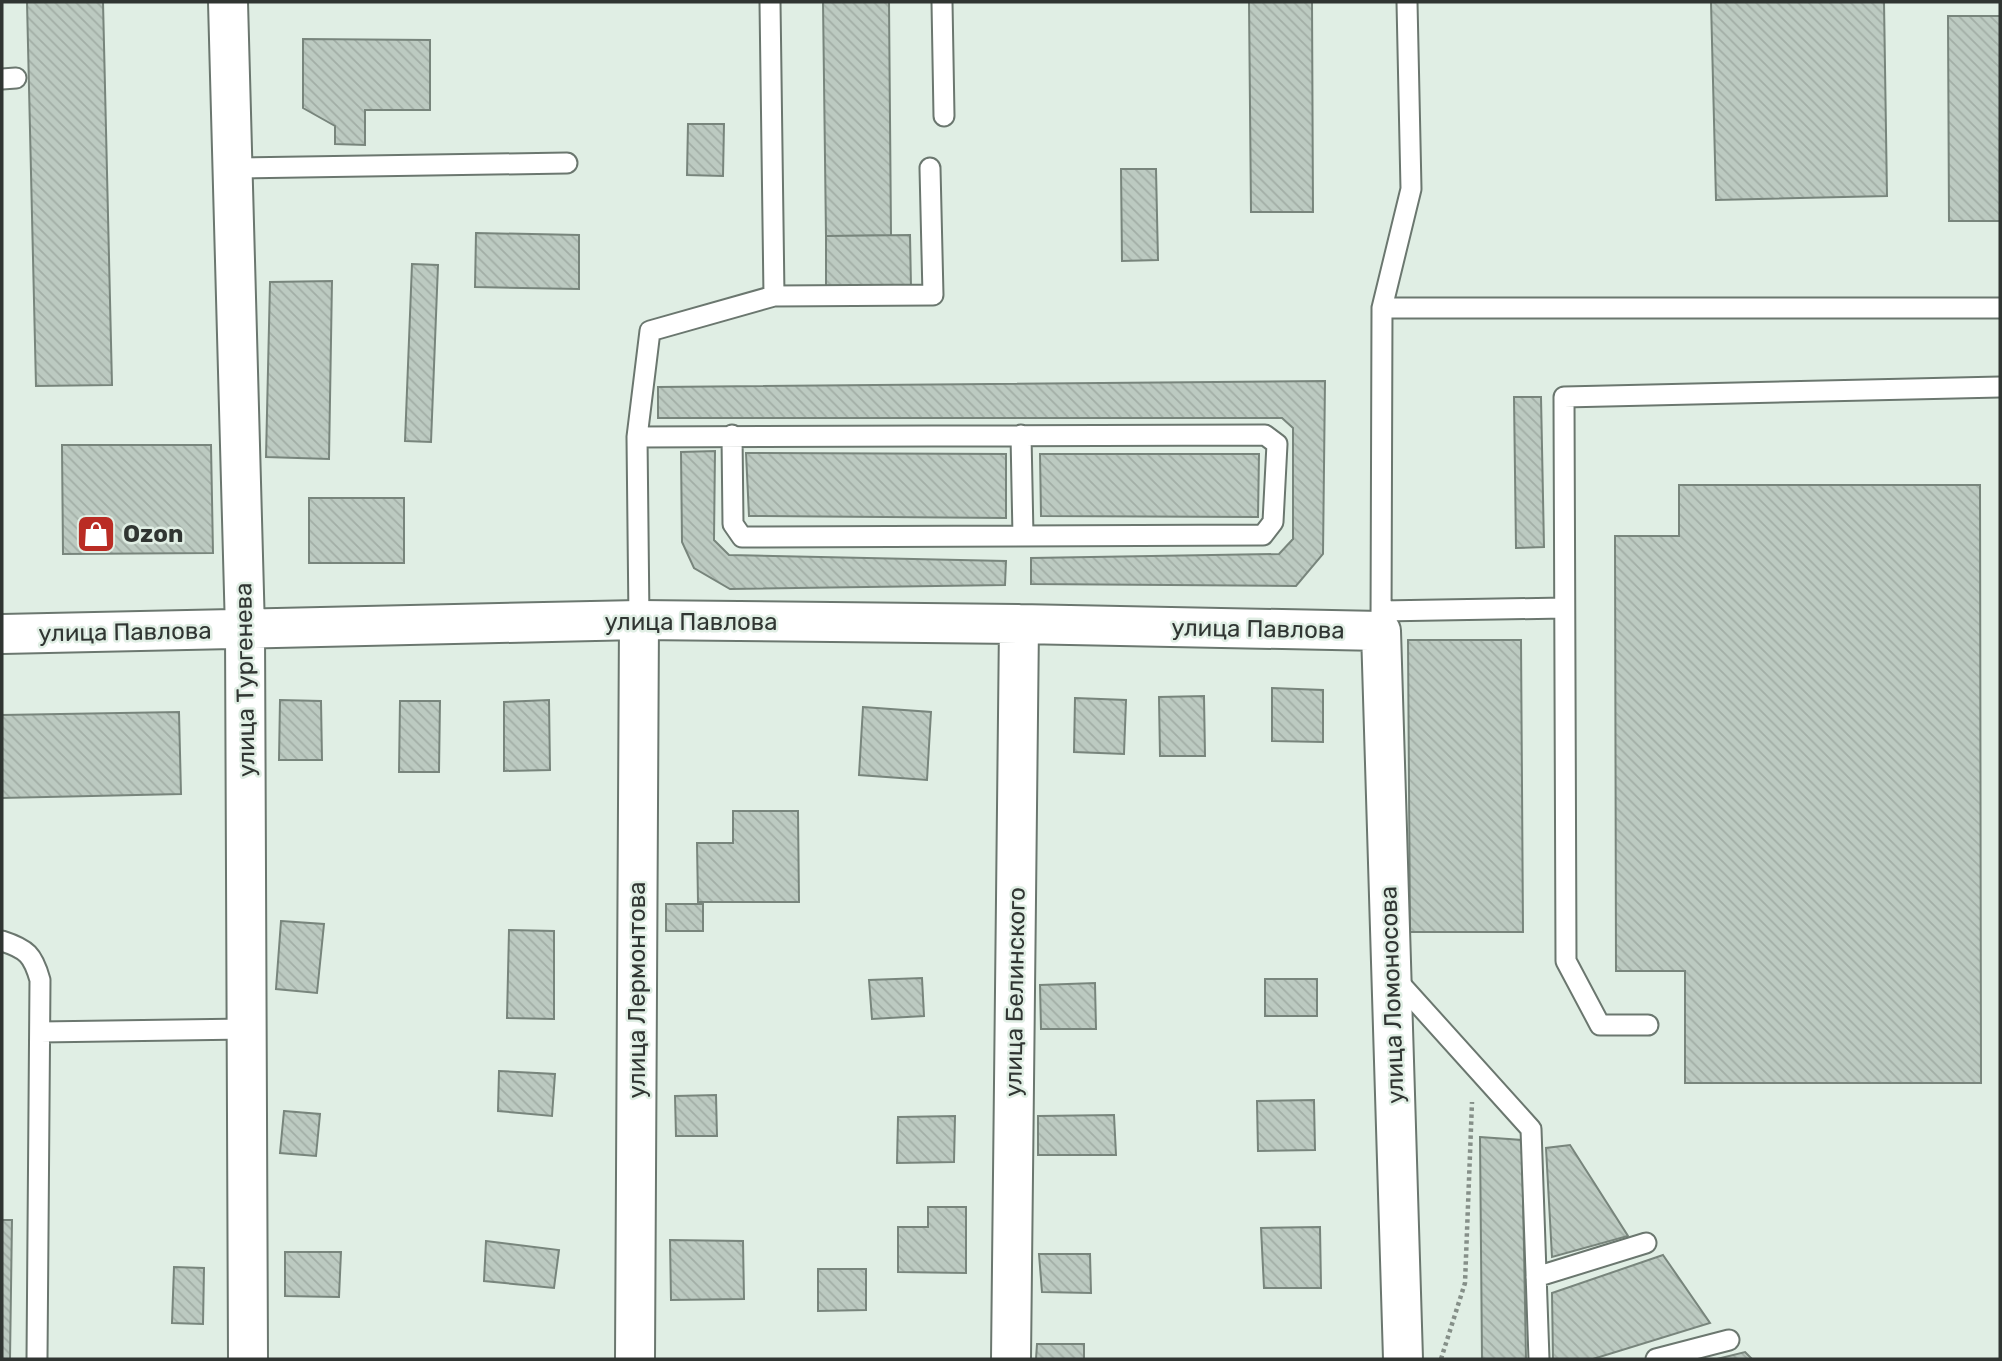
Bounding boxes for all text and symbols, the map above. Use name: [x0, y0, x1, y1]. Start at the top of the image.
shop icon: Ozon: [75, 513, 117, 555]
place label: Ozon: [123, 520, 183, 548]
street label: улица Тургенева: [229, 583, 261, 777]
street label: улица Павлова: [604, 608, 778, 636]
street label: улица Павлова: [1171, 613, 1345, 645]
street label: улица Павлова: [38, 616, 212, 648]
street label: улица Лермонтова: [623, 881, 651, 1099]
street label: улица Ломоносова: [1374, 886, 1410, 1104]
street label: улица Белинского: [999, 887, 1031, 1097]

